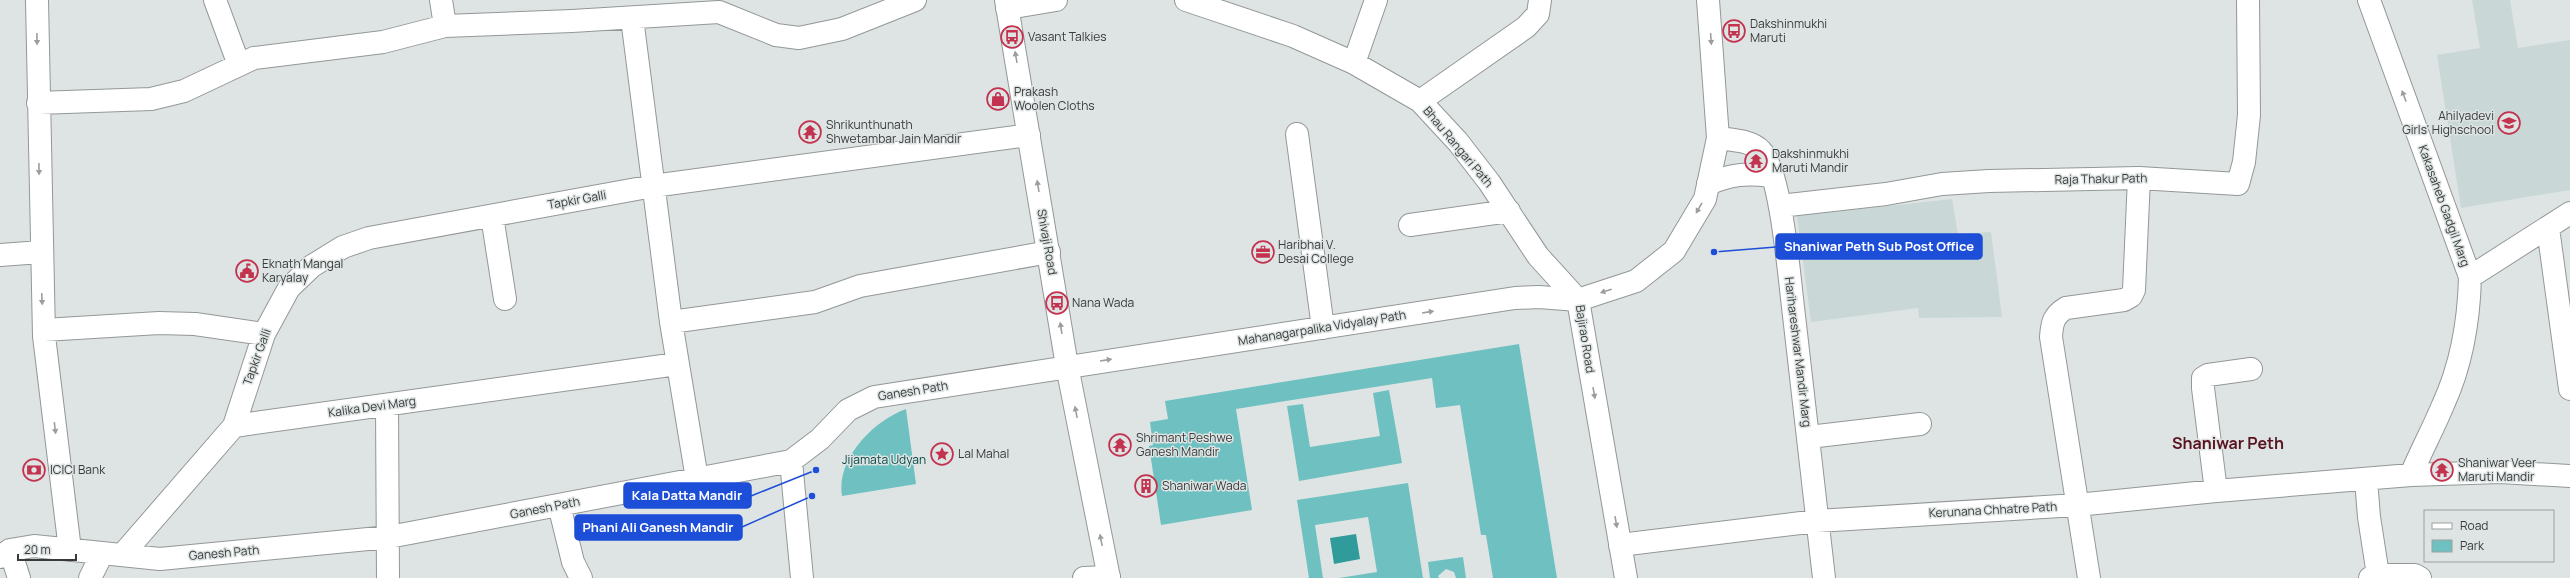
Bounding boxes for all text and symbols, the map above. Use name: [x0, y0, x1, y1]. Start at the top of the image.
place label: Dakshinmukhi Maruti: [1750, 15, 1827, 46]
bus stop icon: Dakshinmukhi Maruti: [1721, 18, 1747, 44]
bus stop icon: Vasant Talkies: [999, 24, 1025, 50]
place label: Vasant Talkies: [1028, 28, 1107, 45]
one-way arrow: [34, 33, 40, 46]
one-way arrow: [1707, 33, 1714, 45]
one-way arrow: [1013, 51, 1019, 63]
place label: Prakash Woolen Cloths: [1014, 83, 1095, 114]
shop icon: Prakash Woolen Cloths: [985, 86, 1011, 112]
one-way arrow: [2400, 90, 2406, 102]
street label: Bhau Rangari Path: [1419, 103, 1497, 191]
place label: Ahilyadevi Girls' Highschool: [2402, 107, 2494, 138]
school or university icon: Ahilyadevi Girls' Highschool: [2496, 110, 2522, 136]
place label: Shrikunthunath Shwetambar Jain Mandir: [826, 116, 962, 147]
temple icon: Shrikunthunath Shwetambar Jain Mandir: [797, 119, 823, 145]
street label: Kakasaheb Gadgil Marg: [2415, 143, 2474, 269]
place label: Dakshinmukhi Maruti Mandir: [1772, 145, 1849, 176]
temple icon: Dakshinmukhi Maruti Mandir: [1743, 148, 1769, 174]
one-way arrow: [36, 163, 42, 176]
street label: Raja Thakur Path: [2055, 169, 2147, 188]
one-way arrow: [1034, 179, 1040, 192]
street label: Tapkir Galli: [546, 186, 607, 213]
one-way arrow: [1696, 202, 1703, 214]
street label: Shivaji Road: [1033, 208, 1062, 276]
callout: Shaniwar Peth Sub Post Office: [1776, 234, 1982, 259]
place label: Haribhai V. Desai College: [1278, 236, 1354, 267]
text: Shaniwar Peth Sub Post Office: [1784, 237, 1974, 255]
office icon: Haribhai V. Desai College: [1250, 239, 1276, 265]
place label: Eknath Mangal Karyalay: [262, 255, 343, 286]
public building icon: Eknath Mangal Karyalay: [234, 258, 260, 284]
street label: Harihareshwar Mandir Marg: [1781, 276, 1816, 428]
one-way arrow: [1600, 288, 1612, 294]
bus stop icon: Nana Wada: [1044, 290, 1070, 316]
one-way arrow: [39, 293, 46, 305]
place label: Nana Wada: [1072, 294, 1134, 311]
street label: Bajirao Road: [1572, 304, 1599, 374]
street label: Mahanagarpalika Vidyalay Path: [1237, 306, 1407, 349]
one-way arrow: [1422, 309, 1434, 315]
one-way arrow: [1058, 322, 1064, 334]
street label: Tapkir Galli: [238, 326, 275, 388]
one-way arrow: [1099, 357, 1112, 363]
street label: Ganesh Path: [877, 377, 949, 404]
one-way arrow: [1591, 387, 1597, 400]
street label: Kalika Devi Marg: [327, 392, 417, 421]
one-way arrow: [1073, 406, 1079, 418]
one-way arrow: [52, 422, 58, 434]
place label: Shrimant Peshwe Ganesh Mandir: [1136, 429, 1232, 460]
temple icon: Shrimant Peshwe Ganesh Mandir: [1107, 432, 1133, 458]
district label: Shaniwar Peth: [2172, 432, 2284, 454]
place icon: Lal Mahal: [929, 441, 955, 467]
place label: Lal Mahal: [958, 445, 1009, 462]
park label: Jijamata Udyan: [842, 451, 926, 468]
place label: Shaniwar Veer Maruti Mandir: [2458, 454, 2537, 485]
bank icon: ICICI Bank: [21, 457, 47, 483]
temple icon: Shaniwar Veer Maruti Mandir: [2429, 457, 2455, 483]
place label: ICICI Bank: [50, 461, 106, 478]
building icon: Shaniwar Wada: [1133, 473, 1159, 499]
place label: Shaniwar Wada: [1162, 477, 1247, 494]
callout: Kala Datta Mandir: [624, 483, 751, 508]
text: Kala Datta Mandir: [632, 486, 742, 504]
street label: Ganesh Path: [509, 492, 581, 523]
street label: Kerunana Chhatre Path: [1928, 498, 2058, 521]
legend: [2424, 510, 2554, 562]
callout: Phani Ali Ganesh Mandir: [575, 515, 742, 540]
one-way arrow: [1613, 516, 1619, 528]
text: Road: [2460, 517, 2488, 534]
text: Phani Ali Ganesh Mandir: [582, 518, 734, 536]
one-way arrow: [1098, 534, 1104, 546]
scale bar: [18, 536, 76, 562]
text: Park: [2460, 537, 2485, 554]
text: 20 m: [24, 541, 51, 558]
street label: Ganesh Path: [188, 541, 260, 564]

